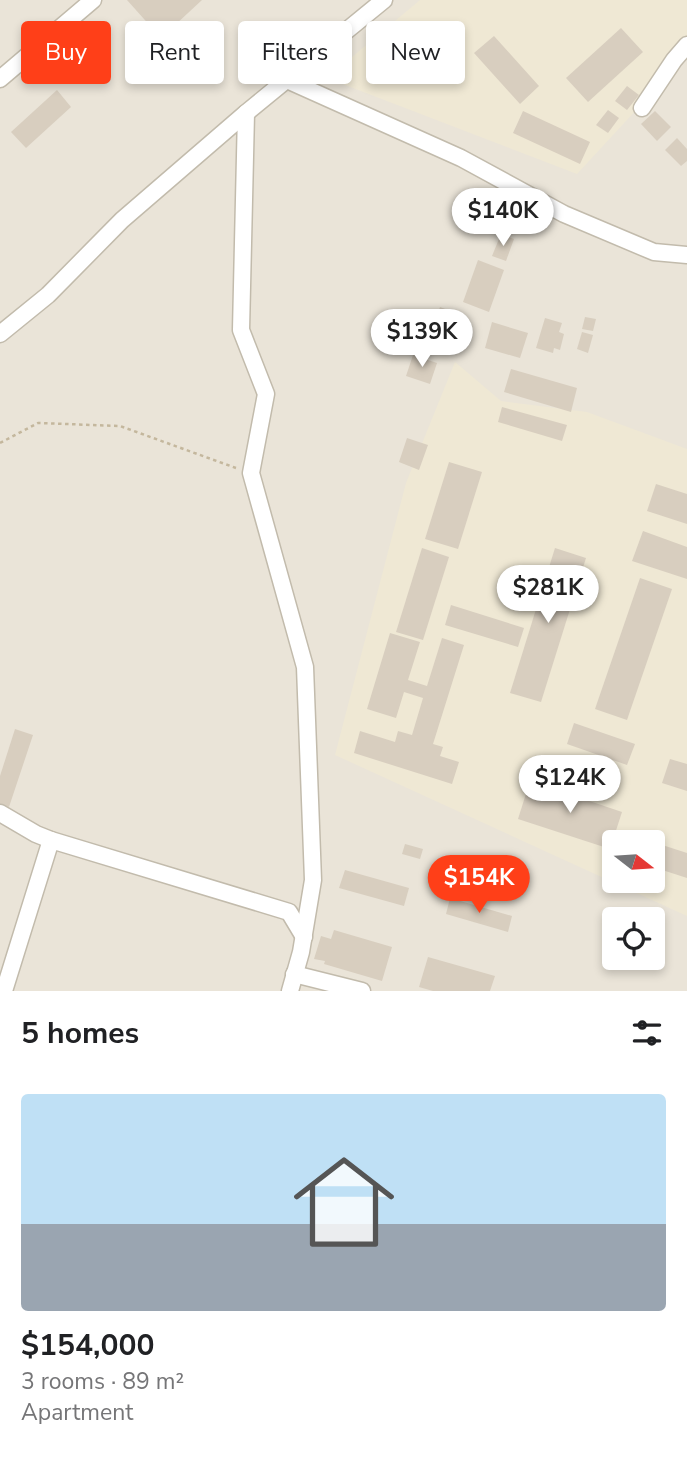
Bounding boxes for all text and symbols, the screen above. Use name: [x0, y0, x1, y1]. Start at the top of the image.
chip: Buy: [21, 21, 111, 84]
chip: Rent: [125, 21, 224, 84]
chip: Filters: [238, 21, 352, 84]
chip: New: [366, 21, 465, 84]
pin: $140K: [454, 188, 552, 248]
text: $140K: [468, 195, 538, 226]
pin: $139K: [373, 310, 471, 369]
text: $139K: [387, 316, 457, 347]
pin: $281K: [499, 566, 597, 625]
text: $281K: [513, 572, 583, 603]
pin: $124K: [521, 756, 619, 815]
text: $124K: [535, 762, 605, 793]
north arrow: [602, 830, 665, 892]
map controls: [602, 830, 665, 970]
pin: $154K: [430, 856, 528, 915]
text: $154K: [444, 862, 514, 893]
button: locate: [602, 907, 665, 970]
text: 5 homes: [21, 1013, 139, 1054]
icon: filters: [628, 1014, 666, 1052]
icon: home: [281, 1139, 407, 1265]
text: $154,000: [21, 1325, 154, 1366]
text: 3 rooms · 89 m²: [21, 1366, 184, 1397]
text: Apartment: [21, 1397, 133, 1428]

